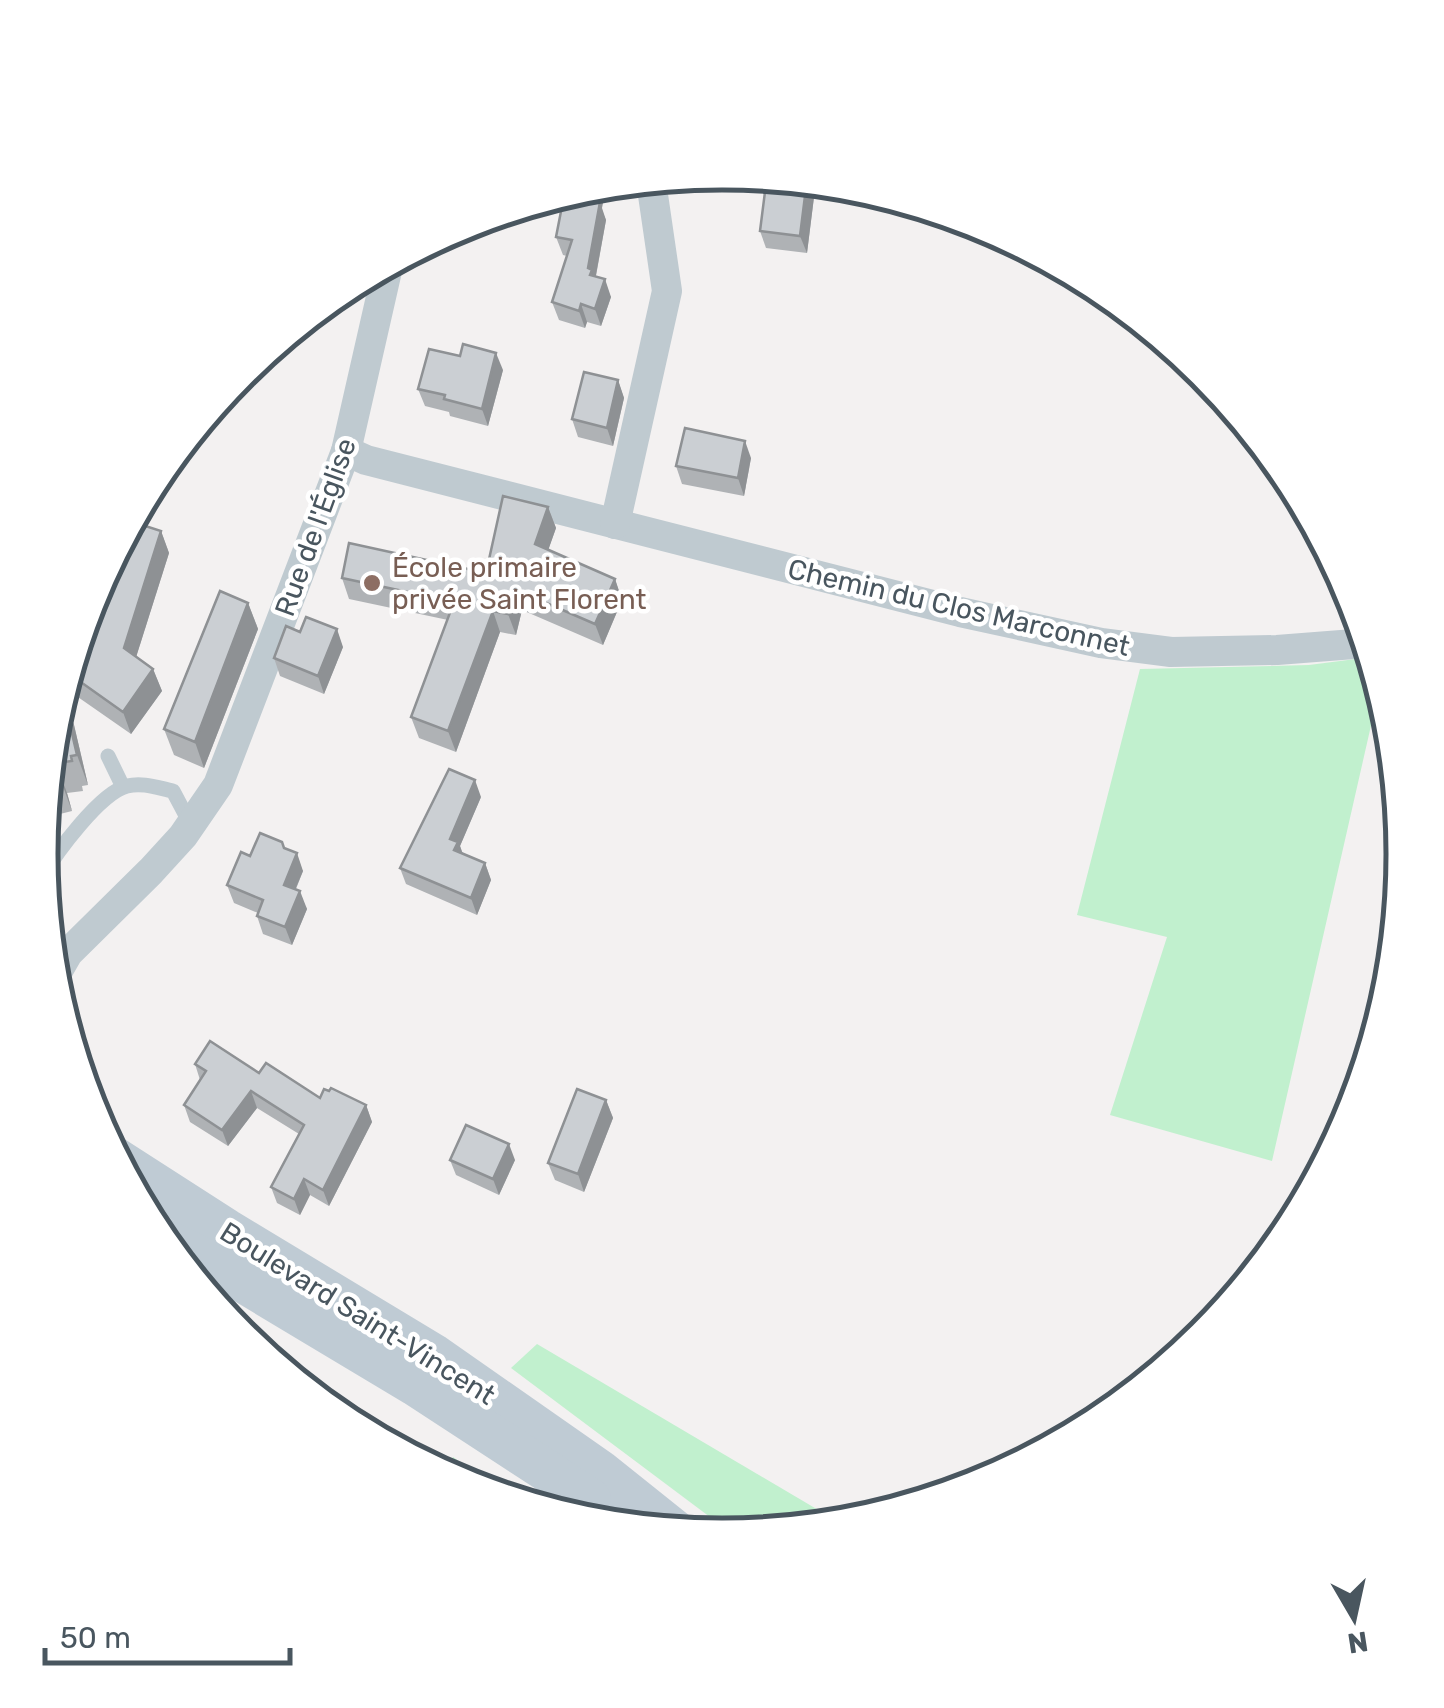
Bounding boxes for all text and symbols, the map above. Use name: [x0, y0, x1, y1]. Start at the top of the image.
street label: Rue de l'Église: [268, 434, 363, 621]
place label: École primaire privée Saint Florent: [392, 551, 647, 616]
street label: Chemin du Clos Marconnet: [785, 552, 1133, 663]
marker: École primaire privée Saint Florent: [361, 572, 383, 594]
street label: Boulevard Saint-Vincent: [214, 1215, 501, 1412]
north arrow: [1304, 1568, 1404, 1668]
scale bar: [45, 1603, 290, 1665]
text: 50 m: [60, 1620, 131, 1656]
text: N: [1345, 1624, 1370, 1660]

